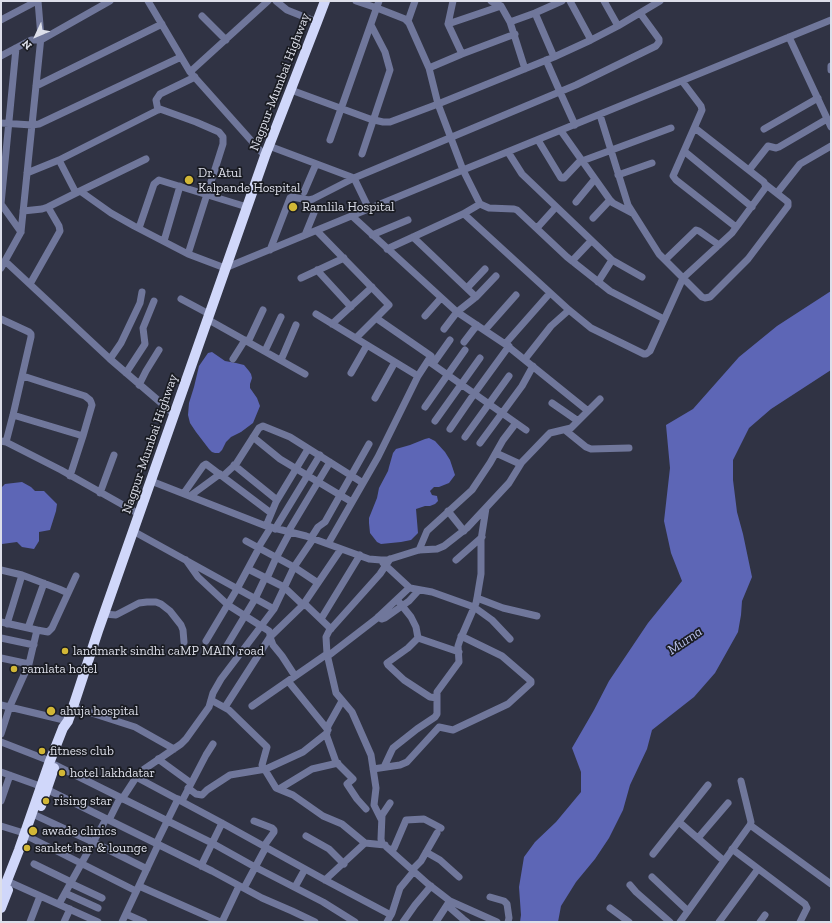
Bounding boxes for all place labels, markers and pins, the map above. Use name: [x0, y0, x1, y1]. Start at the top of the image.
place label: Dr. Atul Kalpande Hospital: [198, 165, 300, 196]
marker: Dr. Atul Kalpande Hospital: [183, 174, 195, 186]
place label: Ramlila Hospital: [302, 199, 395, 215]
marker: Ramlila Hospital: [287, 201, 299, 213]
place label: landmark sindhi caMP MAIN road: [73, 643, 264, 659]
marker: landmark sindhi caMP MAIN road: [60, 646, 70, 656]
place label: ramlata hotel: [22, 661, 97, 677]
marker: ramlata hotel: [9, 664, 19, 674]
place label: ahuja hospital: [60, 703, 138, 719]
marker: ahuja hospital: [45, 705, 57, 717]
place label: fitness club: [50, 743, 114, 759]
marker: fitness club: [37, 746, 47, 756]
place label: hotel lakhdatar: [70, 765, 155, 781]
marker: hotel lakhdatar: [57, 768, 67, 778]
place label: rising star: [54, 793, 112, 809]
marker: rising star: [41, 796, 51, 806]
place label: awade clinics: [42, 823, 116, 839]
marker: awade clinics: [27, 825, 39, 837]
place label: sanket bar & lounge: [35, 840, 147, 856]
marker: sanket bar & lounge: [22, 843, 32, 853]

